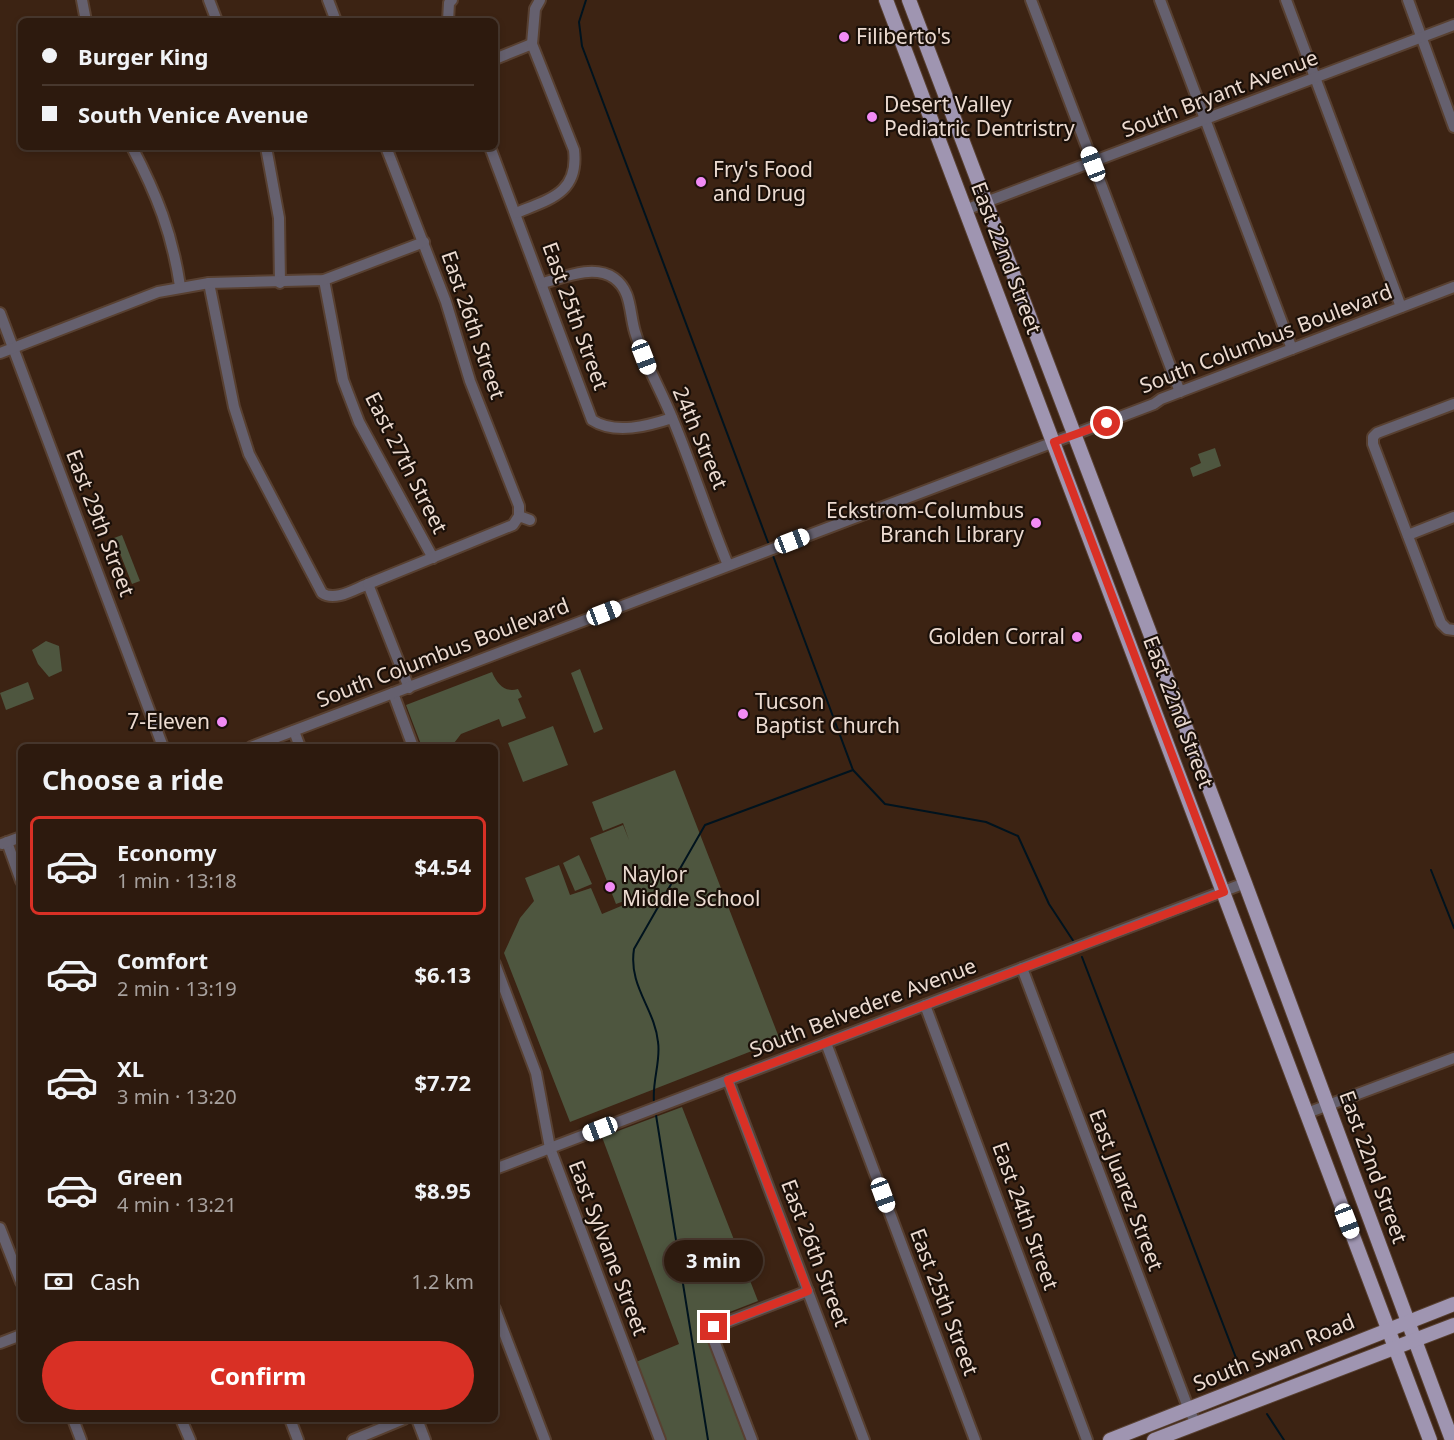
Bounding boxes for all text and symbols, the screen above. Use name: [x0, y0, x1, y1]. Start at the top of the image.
place label: Filiberto's: [856, 22, 951, 50]
marker: Filiberto's: [837, 30, 851, 44]
text: Burger King: [78, 41, 209, 71]
street label: South Bryant Avenue: [1118, 43, 1322, 143]
place label: Desert Valley Pediatric Dentristry: [884, 90, 1075, 142]
text: South Venice Avenue: [78, 99, 308, 129]
marker: Desert Valley Pediatric Dentristry: [865, 110, 879, 124]
car: [1078, 144, 1108, 184]
place label: Fry's Food and Drug: [713, 155, 813, 207]
marker: Fry's Food and Drug: [694, 175, 708, 189]
street label: East 22nd Street: [965, 178, 1049, 338]
street label: East 25th Street: [536, 238, 616, 394]
street label: East 26th Street: [435, 247, 513, 403]
street label: South Columbus Boulevard: [1135, 277, 1396, 399]
car: [629, 337, 659, 377]
street label: 24th Street: [667, 382, 735, 493]
street label: East 27th Street: [359, 387, 455, 538]
route start: [1093, 409, 1120, 436]
street label: East 29th Street: [60, 445, 142, 601]
place label: Eckstrom-Columbus Branch Library: [826, 496, 1024, 548]
marker: Eckstrom-Columbus Branch Library: [1029, 516, 1043, 530]
car: [772, 526, 812, 556]
street label: South Columbus Boulevard: [312, 591, 573, 713]
car: [584, 598, 624, 628]
place label: Golden Corral: [928, 622, 1065, 650]
marker: Golden Corral: [1070, 630, 1084, 644]
street label: East 22nd Street: [1137, 632, 1221, 792]
place label: Tucson Baptist Church: [755, 687, 900, 739]
place label: 7-Eleven: [127, 707, 210, 735]
marker: Tucson Baptist Church: [736, 707, 750, 721]
marker: 7-Eleven: [215, 715, 229, 729]
text: Choose a ride: [42, 761, 224, 798]
text: Economy: [117, 837, 216, 867]
icon: car: [45, 839, 99, 893]
text: $4.54: [414, 851, 471, 881]
place label: Naylor Middle School: [622, 860, 760, 912]
text: 1 min · 13:18: [117, 867, 237, 894]
marker: Naylor Middle School: [603, 880, 617, 894]
text: Comfort: [117, 945, 208, 975]
icon: car: [45, 947, 99, 1001]
street label: South Belvedere Avenue: [745, 951, 980, 1063]
text: $6.13: [414, 959, 471, 989]
text: 2 min · 13:19: [117, 975, 237, 1002]
text: XL: [117, 1053, 144, 1083]
icon: car: [45, 1055, 99, 1109]
text: $7.72: [414, 1067, 471, 1097]
text: 3 min · 13:20: [117, 1083, 237, 1110]
street label: East 22nd Street: [1333, 1086, 1415, 1247]
street label: East Juarez Street: [1083, 1105, 1171, 1275]
car: [580, 1114, 620, 1144]
street label: East 24th Street: [986, 1138, 1066, 1294]
street label: East Sylvane Street: [563, 1156, 655, 1340]
text: Green: [117, 1161, 183, 1191]
icon: car: [45, 1163, 99, 1217]
text: $8.95: [414, 1175, 471, 1205]
street label: East 26th Street: [775, 1175, 857, 1331]
car: [868, 1175, 898, 1215]
text: 4 min · 13:21: [117, 1191, 237, 1218]
car: [1332, 1201, 1362, 1241]
street label: East 25th Street: [904, 1224, 986, 1380]
callout: 3 min: [664, 1240, 764, 1282]
text: 3 min: [686, 1247, 741, 1274]
icon: cash: [42, 1265, 75, 1298]
text: Cash: [90, 1266, 140, 1296]
text: 1.2 km: [411, 1268, 474, 1295]
street label: South Swan Road: [1189, 1307, 1359, 1397]
route end: [700, 1313, 727, 1340]
button: Confirm: [42, 1341, 474, 1410]

